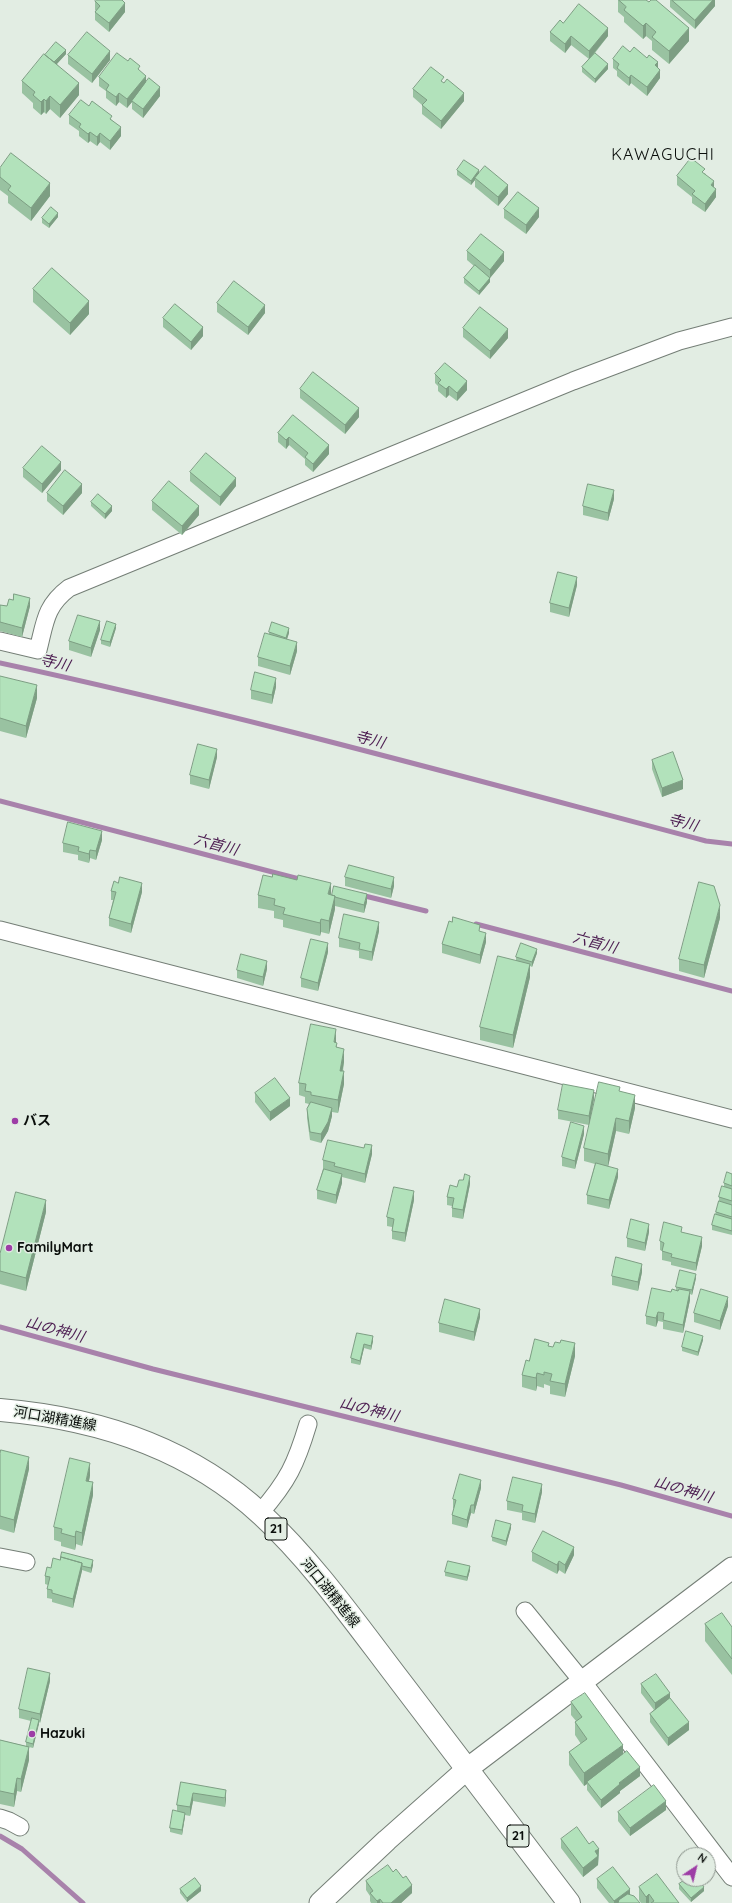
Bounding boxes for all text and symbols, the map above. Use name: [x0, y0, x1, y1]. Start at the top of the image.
district label: KAWAGUCHI: [611, 145, 715, 165]
water label: 寺川: [38, 651, 72, 675]
water label: 寺川: [353, 727, 387, 753]
water label: 寺川: [666, 810, 700, 836]
water label: 六首川: [192, 830, 240, 860]
water label: 六首川: [571, 928, 619, 958]
place label: バス: [23, 1113, 51, 1129]
marker: バス: [10, 1116, 20, 1126]
place label: FamilyMart: [17, 1240, 93, 1256]
marker: FamilyMart: [4, 1243, 14, 1253]
water label: 山の神川: [24, 1314, 86, 1346]
water label: 山の神川: [338, 1394, 400, 1426]
street label: 河口湖精進線: [12, 1403, 98, 1435]
water label: 山の神川: [652, 1473, 714, 1507]
road number: 21: [265, 1518, 287, 1540]
street label: 河口湖精進線: [297, 1555, 363, 1631]
place label: Hazuki: [40, 1726, 85, 1742]
marker: Hazuki: [27, 1729, 37, 1739]
road number: 21: [507, 1825, 529, 1847]
north arrow: [676, 1847, 716, 1887]
text: N: [695, 1850, 710, 1866]

